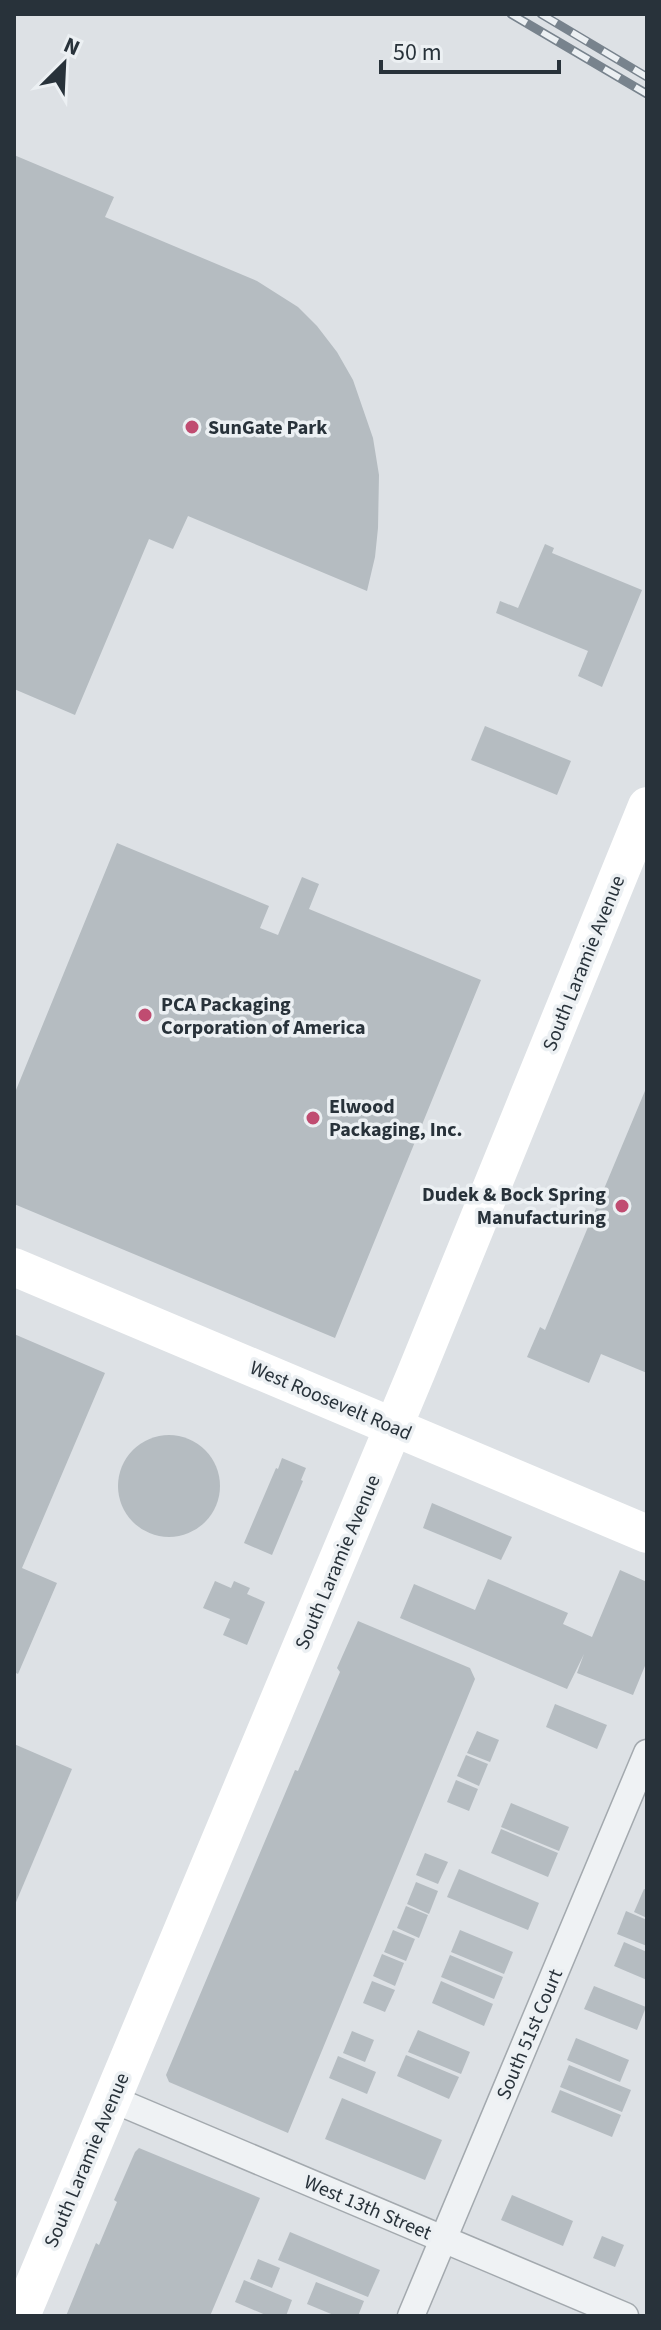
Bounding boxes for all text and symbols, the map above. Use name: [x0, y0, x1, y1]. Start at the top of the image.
north arrow: [24, 24, 104, 104]
scale bar: [381, 24, 559, 74]
text: N: [59, 29, 85, 64]
text: 50 m: [393, 35, 442, 70]
place label: SunGate Park: [208, 414, 327, 442]
marker: SunGate Park: [183, 418, 201, 436]
street label: South Laramie Avenue: [536, 871, 632, 1056]
place label: PCA Packaging Corporation of America: [161, 991, 366, 1042]
marker: PCA Packaging Corporation of America: [136, 1006, 154, 1024]
place label: Elwood Packaging, Inc.: [329, 1093, 463, 1144]
marker: Elwood Packaging, Inc.: [304, 1109, 322, 1127]
place label: Dudek & Bock Spring Manufacturing: [422, 1181, 606, 1232]
marker: Dudek & Bock Spring Manufacturing: [613, 1197, 631, 1215]
street label: West Roosevelt Road: [245, 1354, 416, 1448]
street label: South Laramie Avenue: [288, 1471, 387, 1654]
street label: South 51st Court: [490, 1964, 570, 2104]
street label: South Laramie Avenue: [37, 2069, 136, 2252]
street label: West 13th Street: [300, 2168, 436, 2247]

